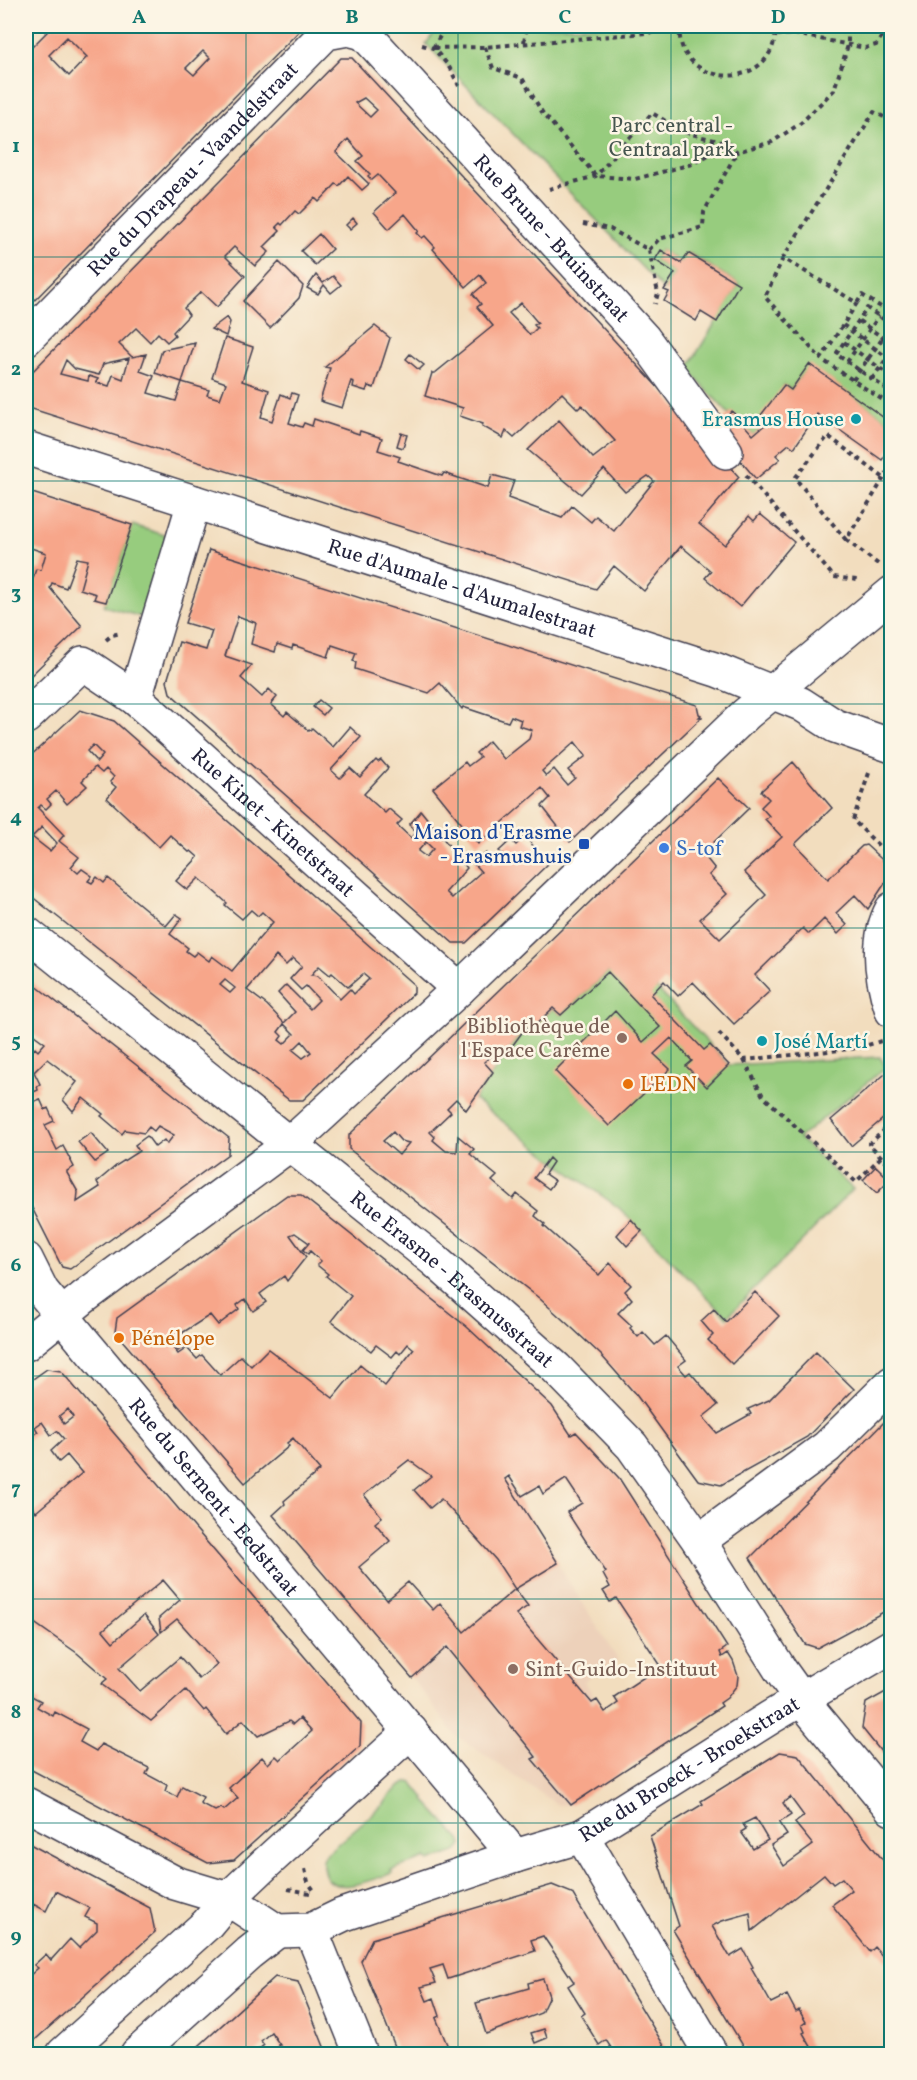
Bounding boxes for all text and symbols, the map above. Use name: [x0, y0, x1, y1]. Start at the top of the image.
text: A: [132, 4, 146, 32]
text: B: [345, 4, 359, 32]
text: C: [559, 4, 572, 32]
text: D: [771, 4, 785, 32]
street label: Rue du Drapeau - Vaandelstraat: [82, 56, 306, 284]
park label: Parc central - Centraal park: [609, 112, 736, 165]
text: 1: [12, 133, 20, 161]
street label: Rue Brune - Bruinstraat: [466, 149, 635, 330]
text: 2: [11, 356, 21, 384]
place label: Erasmus House: [702, 406, 844, 435]
marker: Erasmus House: [849, 412, 863, 426]
street label: Rue d'Aumale - d'Aumalestraat: [323, 533, 600, 646]
text: 3: [11, 580, 21, 608]
street label: Rue Kinet - Kinetstraat: [184, 742, 360, 905]
text: 4: [10, 804, 22, 832]
place label: Maison d'Erasme - Erasmushuis: [414, 819, 572, 872]
place label: S-tof: [676, 835, 724, 864]
marker: Maison d'Erasme - Erasmushuis: [577, 837, 591, 851]
marker: S-tof: [657, 841, 671, 855]
place label: Bibliothèque de l'Espace Carême: [461, 1013, 610, 1066]
text: 5: [11, 1028, 21, 1056]
place label: José Martí: [774, 1028, 868, 1057]
marker: Bibliothèque de l'Espace Carême: [615, 1031, 629, 1045]
marker: José Martí: [755, 1034, 769, 1048]
place label: L'EDN: [640, 1071, 697, 1100]
marker: L'EDN: [621, 1077, 635, 1091]
street label: Rue Erasme - Erasmusstraat: [343, 1185, 559, 1375]
text: 6: [11, 1252, 22, 1280]
place label: Pénélope: [131, 1325, 215, 1354]
marker: Pénélope: [112, 1331, 126, 1345]
street label: Rue du Serment - Eedstraat: [121, 1392, 305, 1603]
text: 7: [11, 1475, 21, 1503]
place label: Sint-Guido-Instituut: [525, 1656, 717, 1685]
marker: Sint-Guido-Instituut: [506, 1662, 520, 1676]
street label: Rue du Broeck - Broekstraat: [574, 1690, 806, 1850]
text: 8: [11, 1699, 21, 1727]
text: 9: [10, 1923, 22, 1951]

